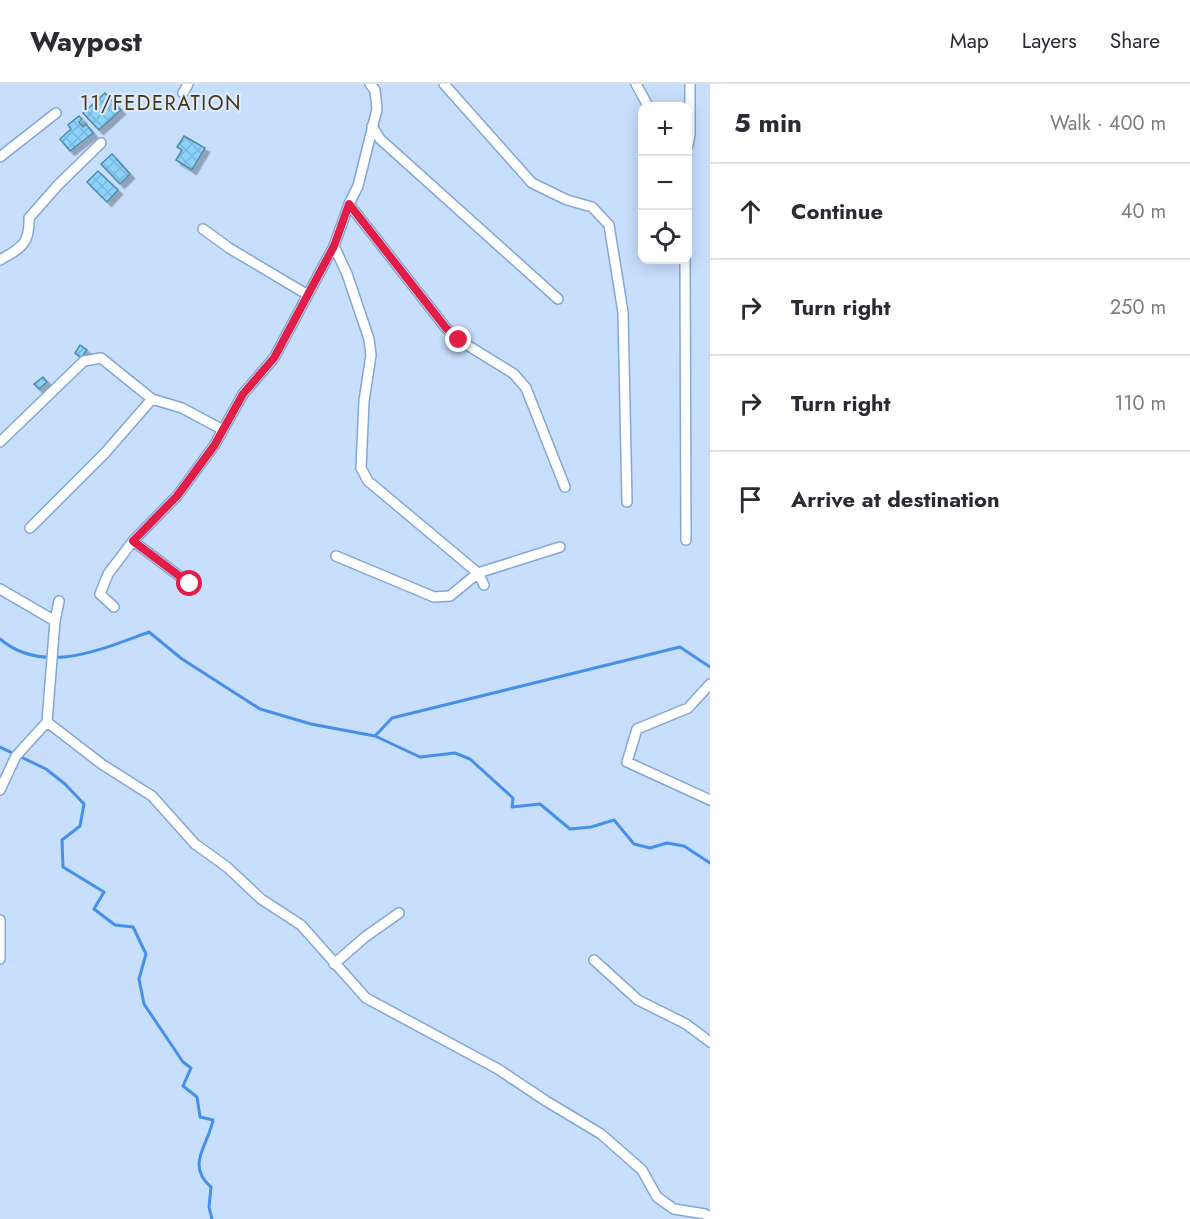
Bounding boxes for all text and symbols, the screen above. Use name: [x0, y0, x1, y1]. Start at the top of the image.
text: Waypost: [30, 21, 142, 62]
text: Map: [950, 26, 989, 56]
text: Layers: [1022, 26, 1077, 56]
text: Share: [1110, 26, 1160, 56]
district label: 11/FEDERATION: [80, 89, 242, 118]
map controls: [638, 102, 692, 264]
button: +: [638, 102, 692, 156]
text: 5 min: [734, 104, 802, 142]
text: Walk · 400 m: [1050, 109, 1166, 138]
button: −: [638, 156, 692, 210]
icon: ahead: [734, 195, 767, 228]
text: Continue: [791, 195, 883, 227]
text: 40 m: [1121, 197, 1166, 226]
button: locate: [638, 210, 692, 264]
icon: right: [734, 291, 767, 324]
text: Turn right: [791, 291, 891, 323]
text: 250 m: [1110, 293, 1166, 322]
route end: [445, 326, 471, 352]
icon: right: [734, 387, 767, 420]
text: Turn right: [791, 387, 891, 419]
text: 110 m: [1114, 389, 1166, 418]
icon: arrive: [734, 483, 767, 516]
text: Arrive at destination: [791, 483, 1000, 515]
route start: [176, 570, 202, 596]

